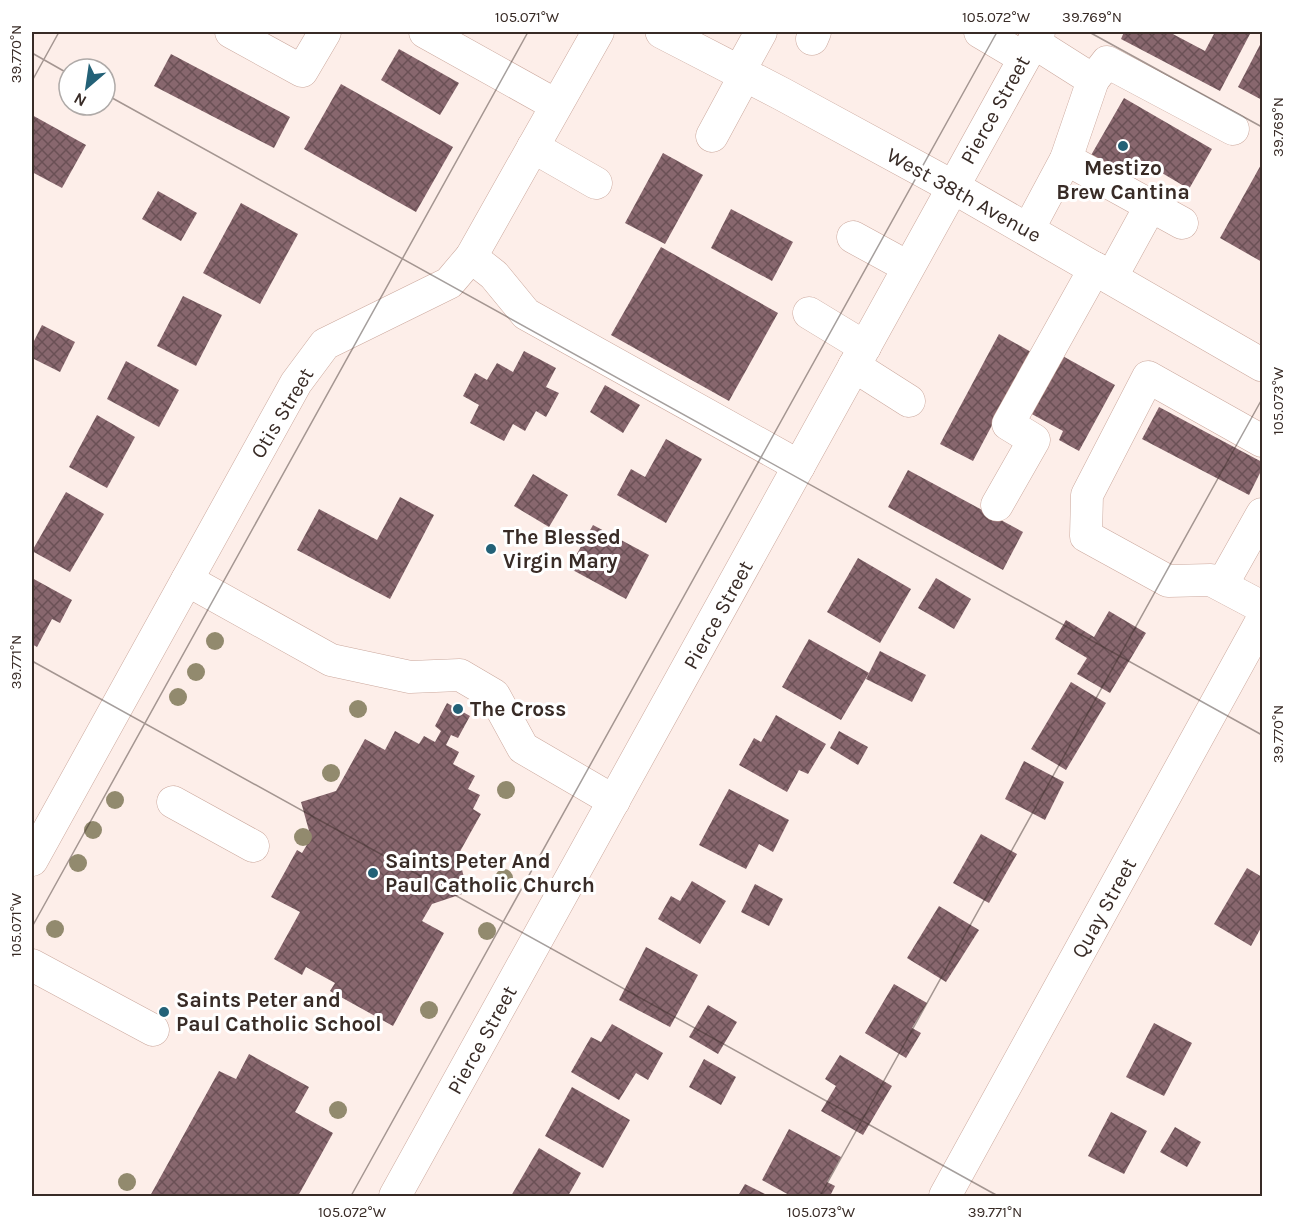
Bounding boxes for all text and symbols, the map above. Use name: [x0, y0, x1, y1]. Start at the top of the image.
text: 105.071°W: [495, 8, 560, 26]
text: 105.072°W: [962, 8, 1031, 26]
text: 39.769°N: [1062, 8, 1122, 26]
text: 39.770°N: [7, 25, 25, 83]
street label: Pierce Street: [955, 51, 1035, 169]
north arrow: [57, 57, 117, 117]
text: N: [70, 89, 90, 111]
text: 39.769°N: [1269, 97, 1287, 157]
marker: Mestizo Brew Cantina: [1116, 139, 1130, 153]
street label: West 38th Avenue: [883, 143, 1045, 247]
place label: Mestizo Brew Cantina: [1056, 156, 1190, 204]
street label: Otis Street: [246, 363, 318, 463]
text: 105.073°W: [1269, 366, 1287, 435]
place label: The Blessed Virgin Mary: [503, 525, 621, 573]
marker: The Blessed Virgin Mary: [484, 542, 498, 556]
street label: Pierce Street: [678, 556, 758, 674]
text: 39.771°N: [7, 635, 25, 689]
place label: The Cross: [470, 697, 566, 721]
marker: The Cross: [451, 702, 465, 716]
text: 39.770°N: [1269, 705, 1287, 763]
place label: Saints Peter And Paul Catholic Church: [385, 849, 595, 897]
street label: Quay Street: [1067, 854, 1141, 962]
marker: Saints Peter And Paul Catholic Church: [366, 866, 380, 880]
text: 105.071°W: [7, 892, 25, 957]
street label: Pierce Street: [442, 981, 522, 1099]
place label: Saints Peter and Paul Catholic School: [176, 988, 382, 1036]
marker: Saints Peter and Paul Catholic School: [157, 1005, 171, 1019]
text: 105.072°W: [318, 1203, 387, 1221]
text: 105.073°W: [787, 1203, 856, 1221]
text: 39.771°N: [968, 1203, 1022, 1221]

